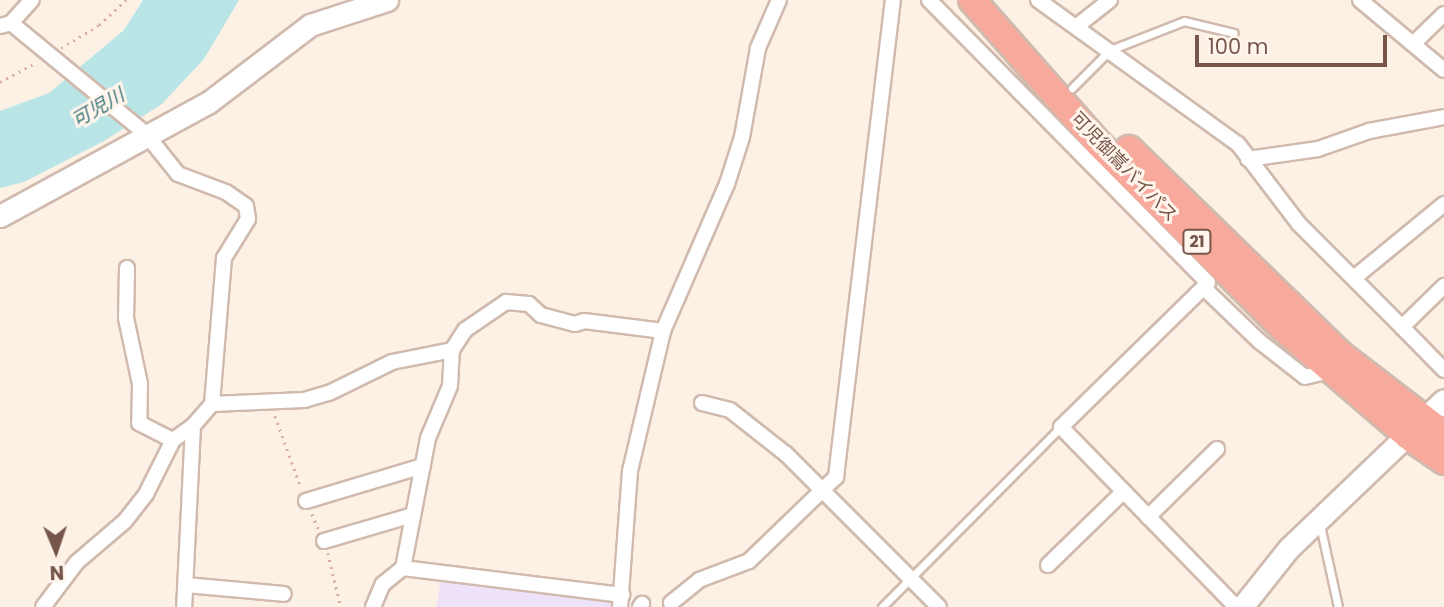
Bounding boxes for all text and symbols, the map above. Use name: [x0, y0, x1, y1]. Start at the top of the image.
scale bar: [1199, 21, 1392, 65]
text: 100 m: [1208, 32, 1268, 61]
water label: 可児川: [68, 84, 128, 132]
street label: 可児御嵩バイパス: [1066, 108, 1182, 226]
road number: 21: [1181, 230, 1213, 254]
north arrow: [21, 516, 91, 586]
text: N: [49, 559, 64, 586]

